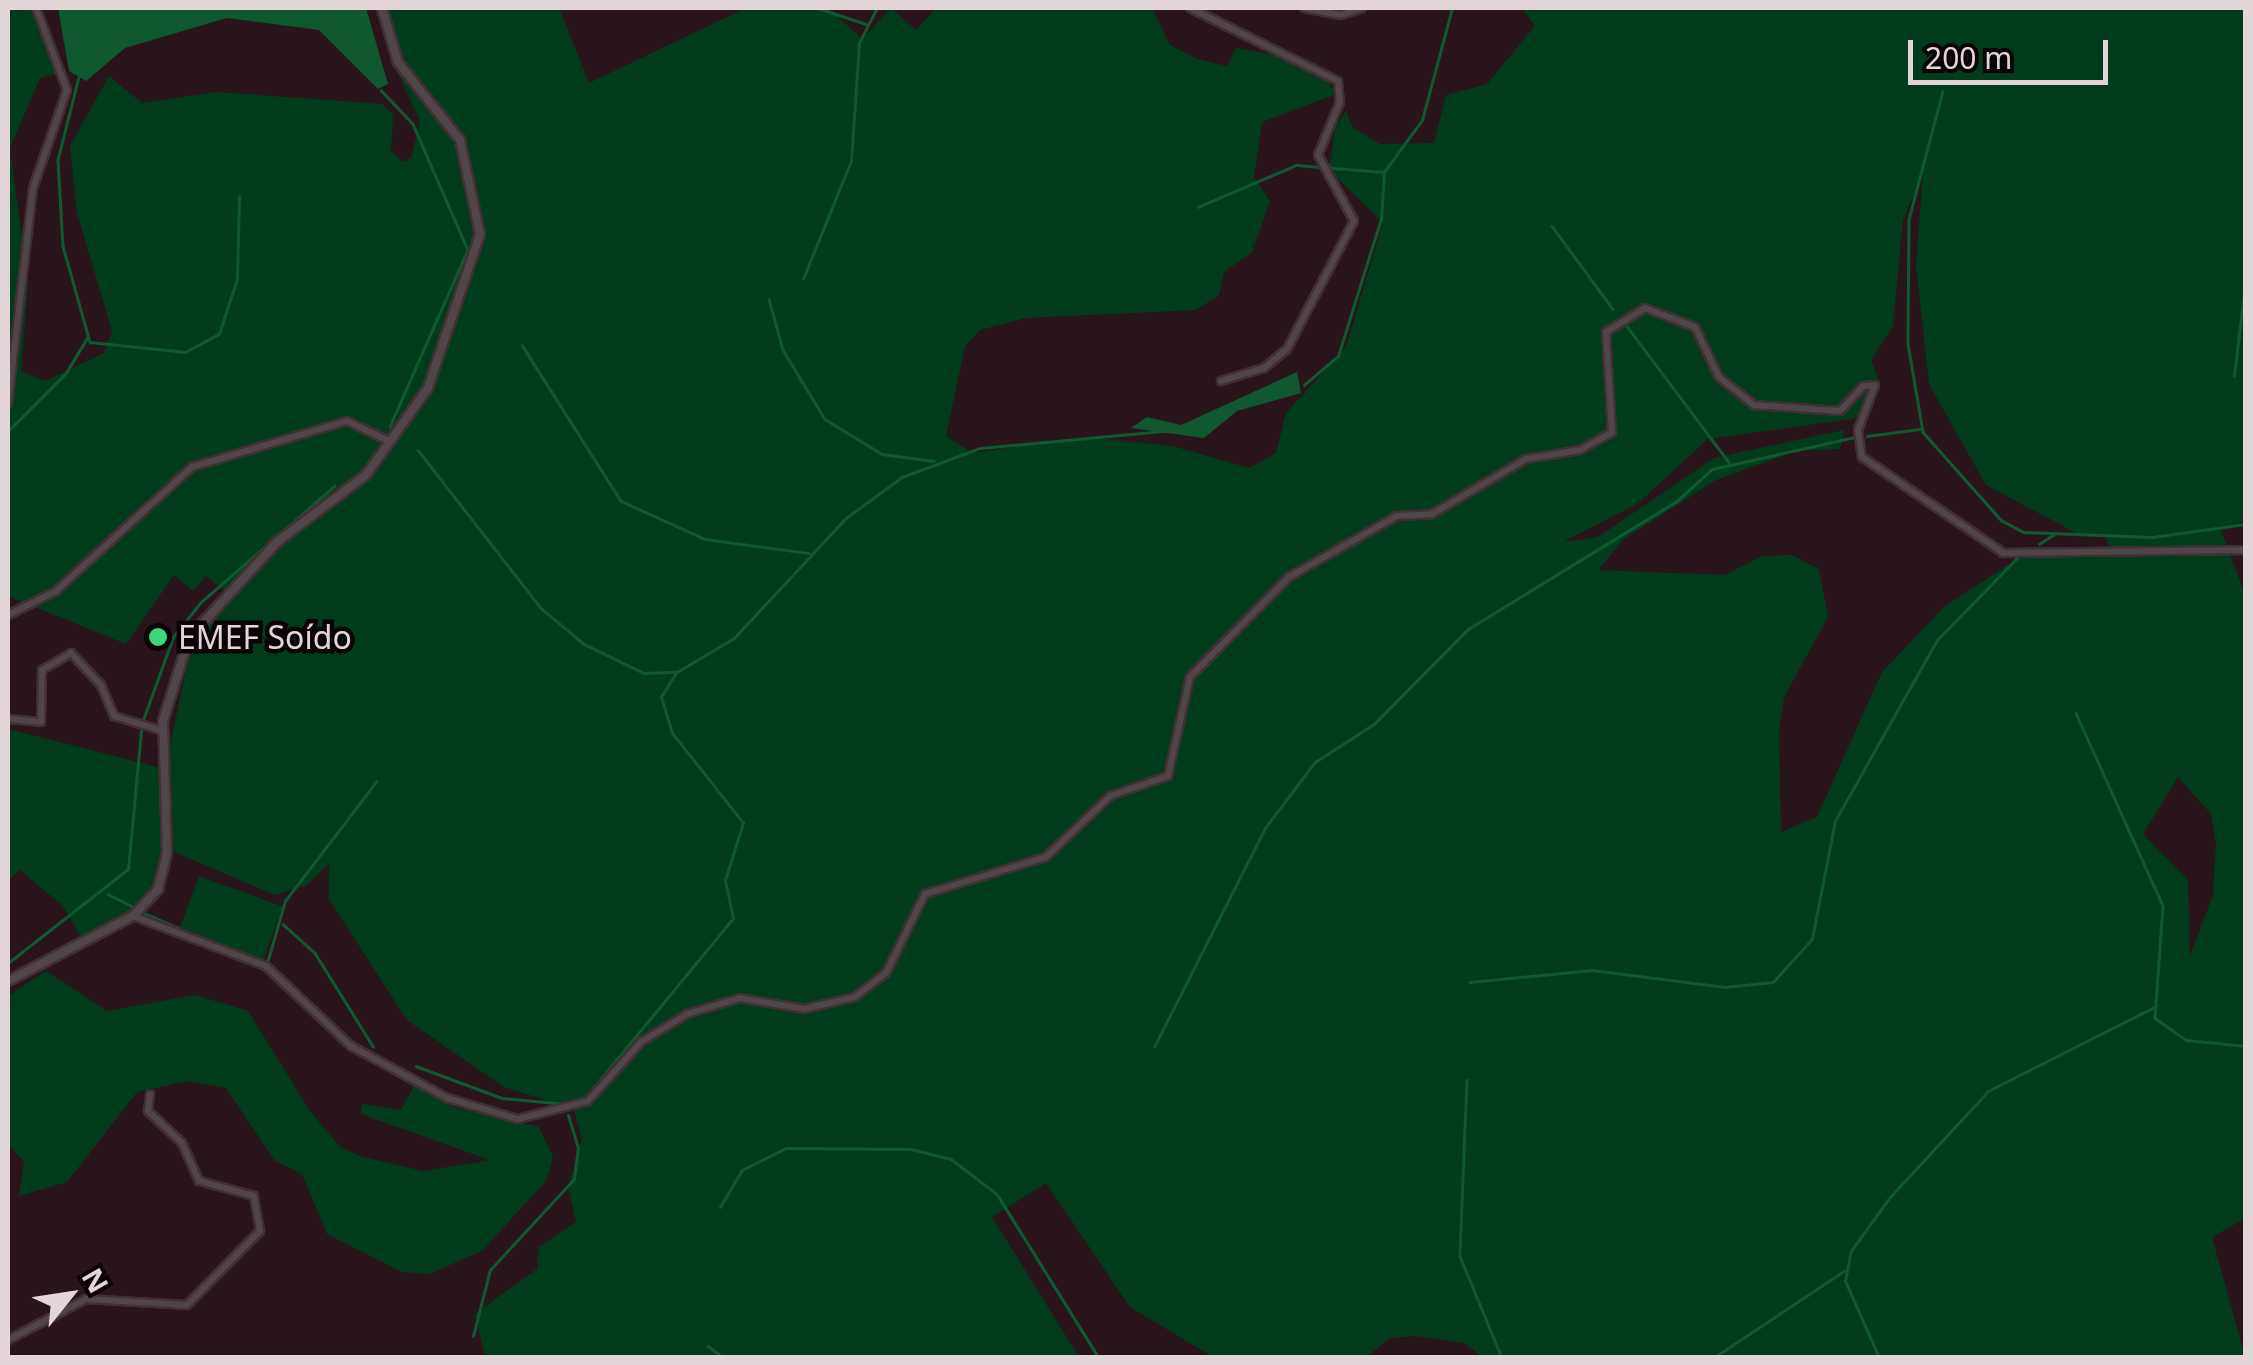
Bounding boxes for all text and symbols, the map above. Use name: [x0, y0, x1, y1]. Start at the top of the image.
scale bar: [1913, 20, 2113, 82]
text: 200 m: [1925, 37, 2012, 78]
place label: EMEF Soído: [178, 618, 352, 656]
marker: EMEF Soído: [147, 626, 169, 648]
north arrow: [20, 1245, 120, 1345]
text: N: [74, 1261, 118, 1299]

